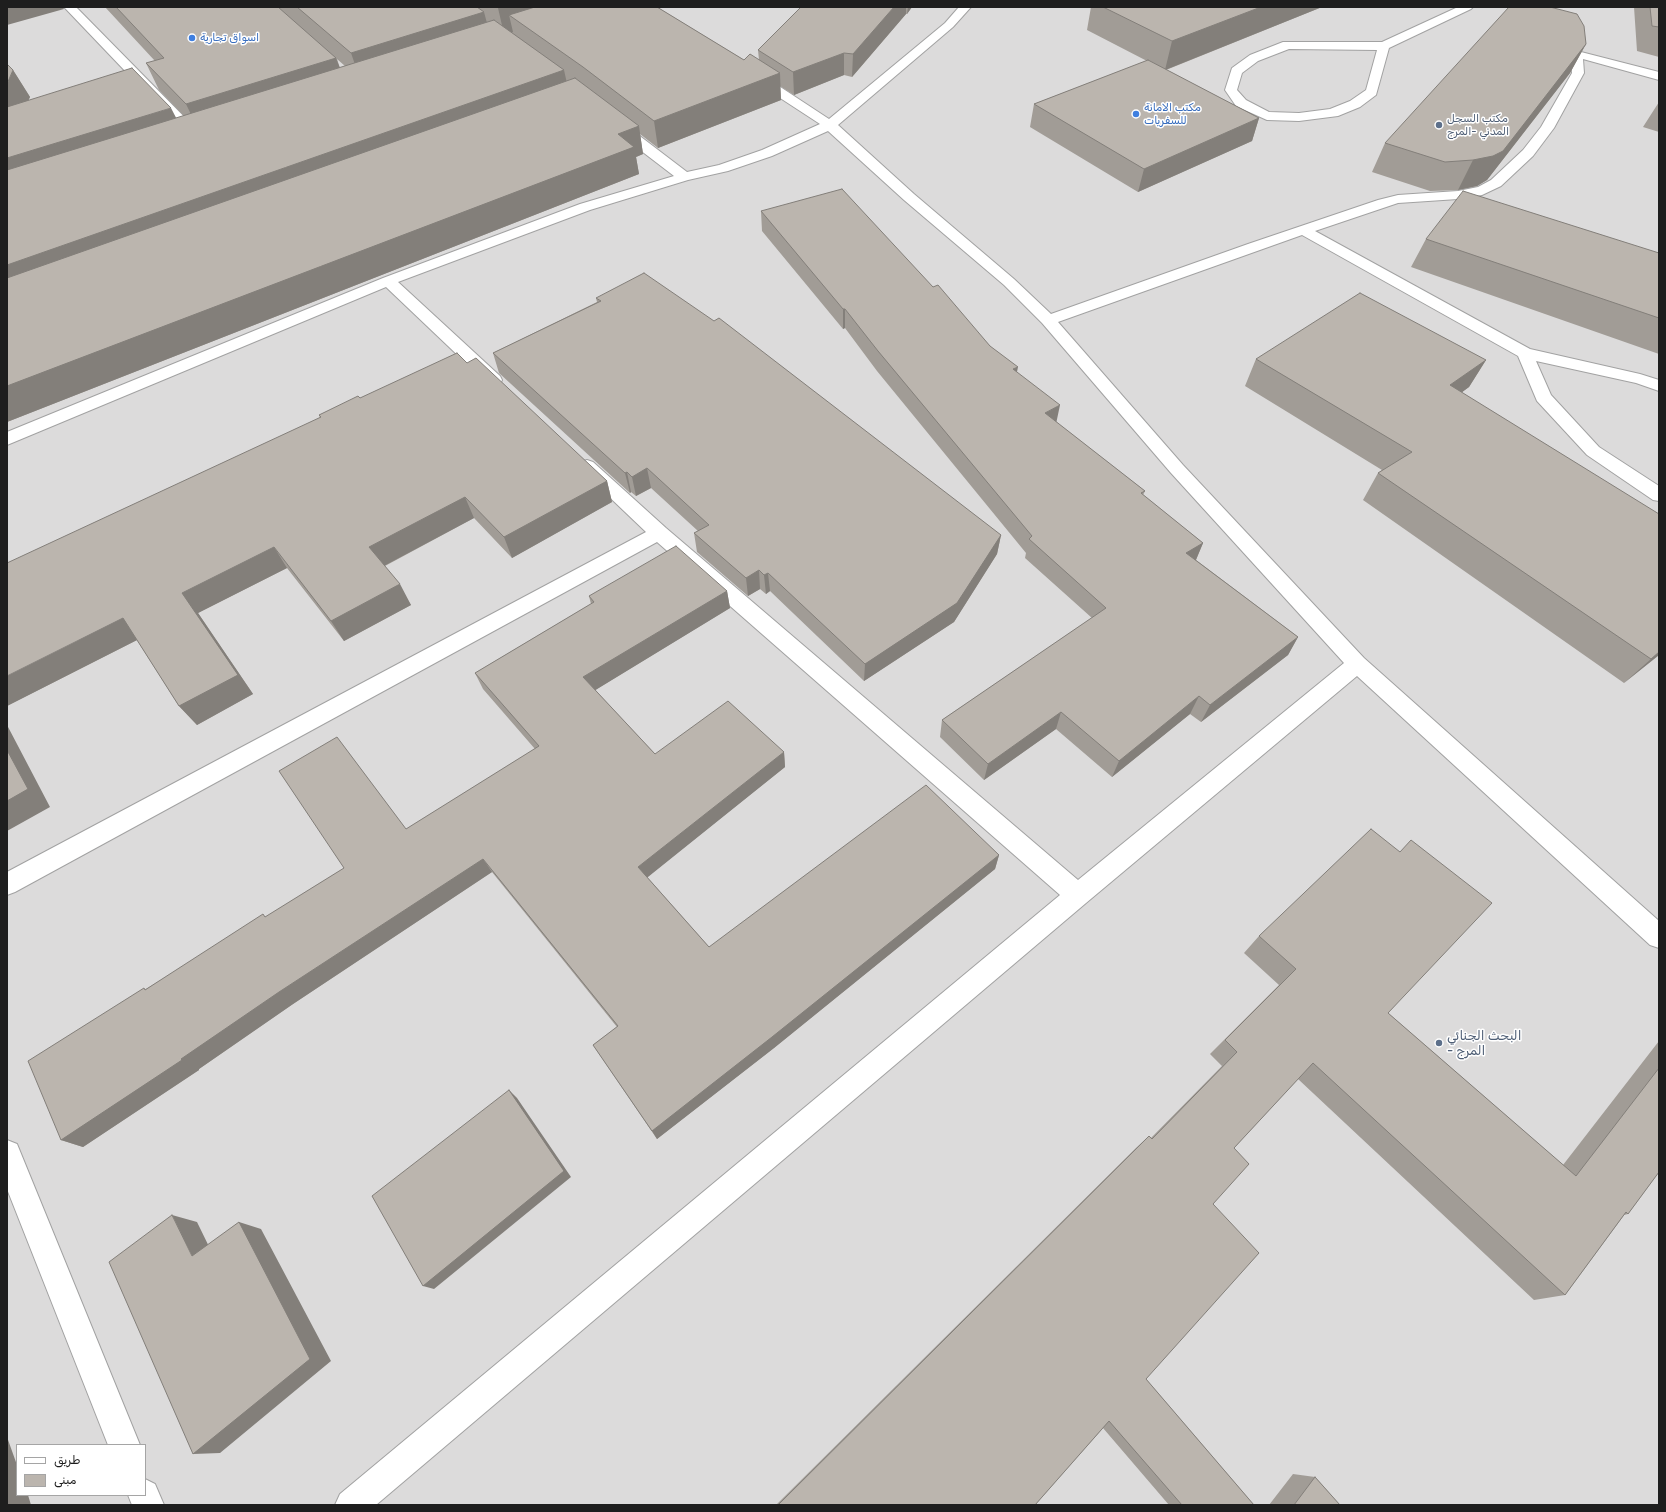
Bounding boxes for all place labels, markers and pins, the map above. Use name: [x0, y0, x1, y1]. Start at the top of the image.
place label: اسواق تجارية: [200, 31, 259, 45]
marker: اسواق تجارية: [187, 33, 197, 43]
place label: مكتب الامانة للسفريات: [1144, 101, 1201, 127]
marker: مكتب الامانة للسفريات: [1131, 109, 1141, 119]
place label: مكتب السجل المدني -المرج: [1447, 112, 1509, 138]
marker: مكتب السجل المدني -المرج: [1434, 120, 1444, 130]
place label: البحث الجنائي - المرج: [1447, 1028, 1521, 1059]
marker: البحث الجنائي - المرج: [1434, 1038, 1444, 1048]

